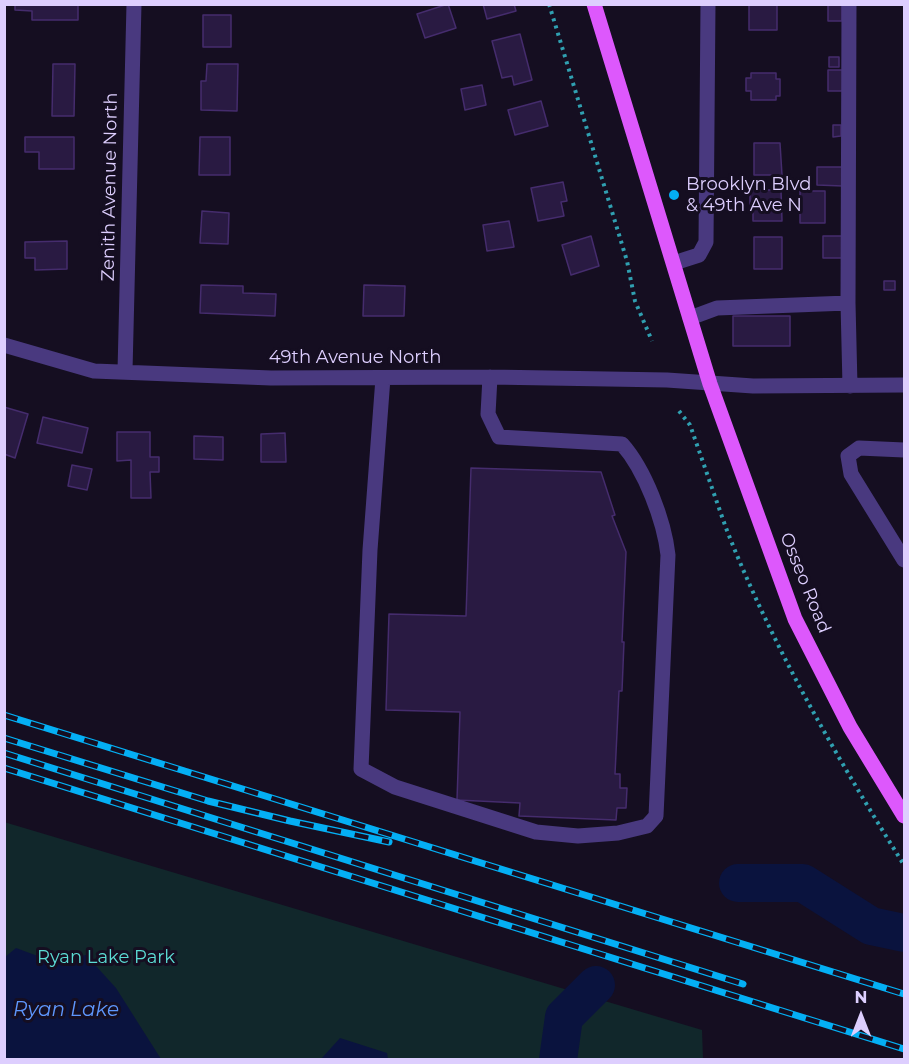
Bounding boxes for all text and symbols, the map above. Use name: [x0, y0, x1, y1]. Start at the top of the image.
street label: Zenith Avenue North: [98, 92, 122, 282]
place label: Brooklyn Blvd & 49th Ave N: [686, 174, 811, 216]
marker: Brooklyn Blvd & 49th Ave N: [667, 188, 681, 202]
street label: 49th Avenue North: [269, 347, 441, 369]
street label: Osseo Road: [775, 530, 835, 636]
park label: Ryan Lake Park: [37, 947, 175, 969]
north arrow: [831, 986, 891, 1046]
text: N: [855, 988, 867, 1007]
water label: Ryan Lake: [13, 998, 119, 1022]

